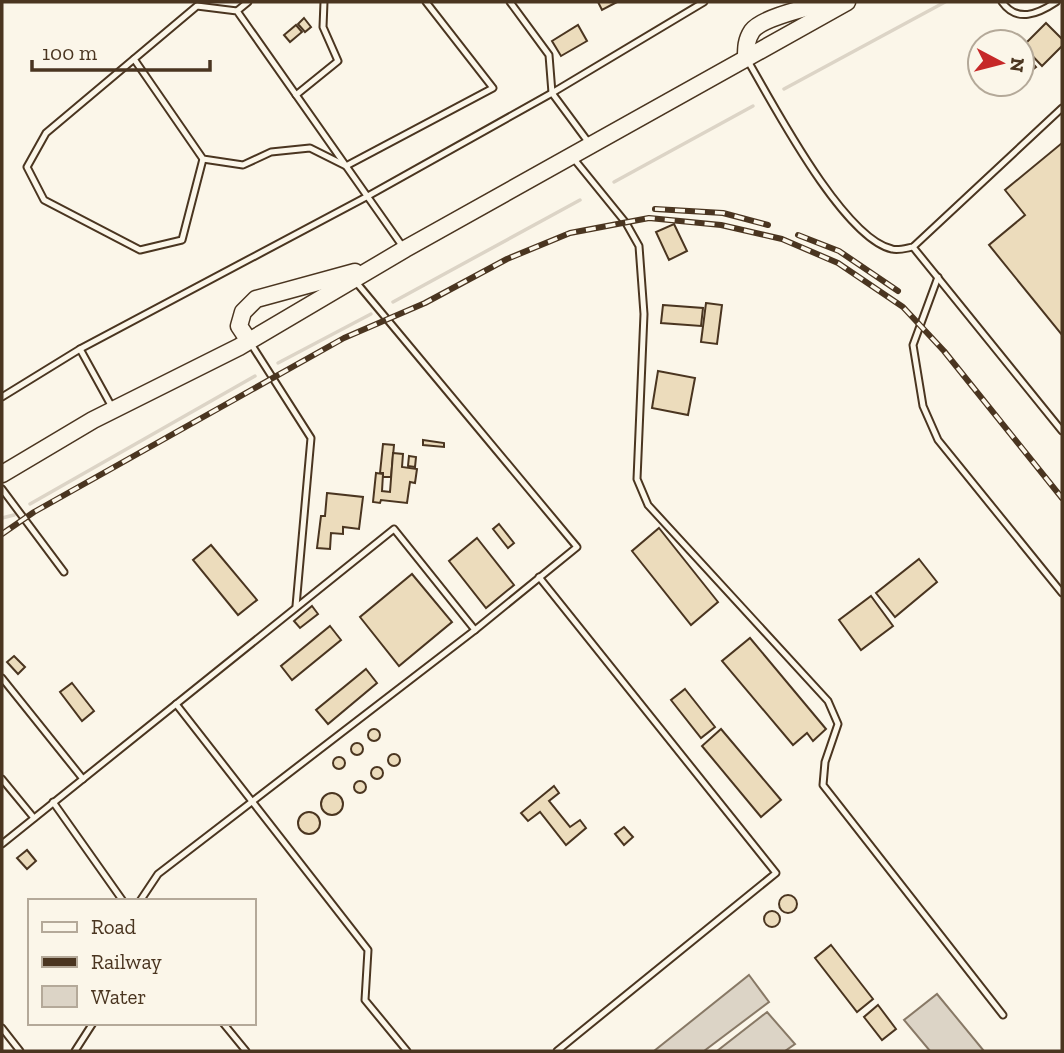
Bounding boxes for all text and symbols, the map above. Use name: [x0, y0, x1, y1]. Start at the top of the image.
scale bar: [32, 28, 210, 72]
north arrow: [966, 28, 1036, 98]
text: 100 m: [42, 40, 97, 65]
text: N: [1005, 56, 1030, 74]
legend: [28, 899, 256, 1025]
text: Road: [91, 914, 137, 939]
text: Railway: [91, 949, 162, 974]
text: Water: [91, 984, 146, 1009]

